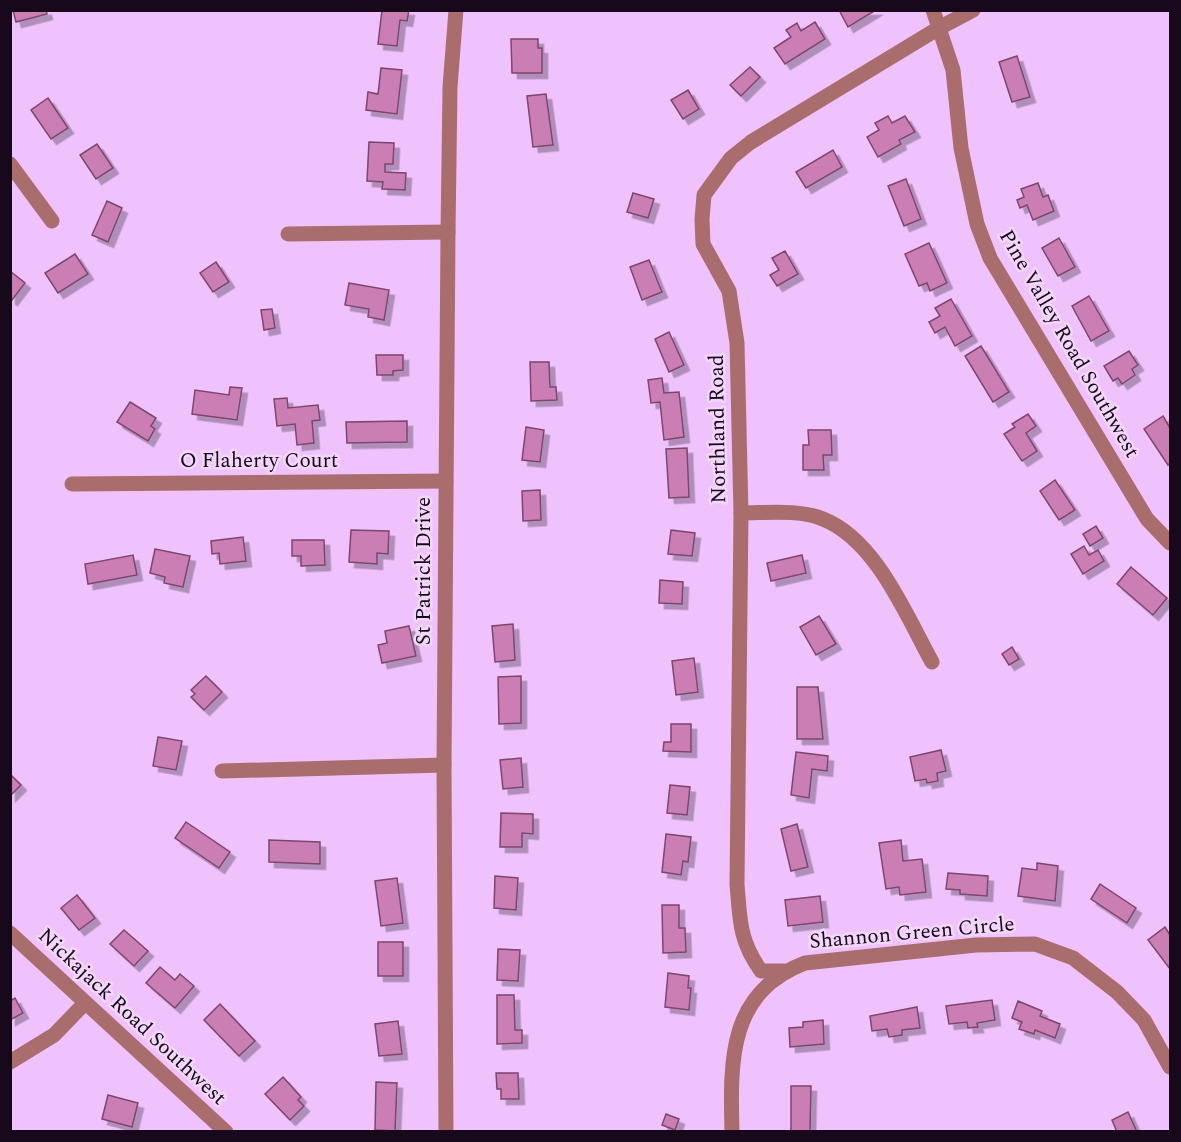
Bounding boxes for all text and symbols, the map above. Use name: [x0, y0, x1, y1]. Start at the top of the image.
street label: Pine Valley Road Southwest: [990, 224, 1148, 464]
street label: Northland Road: [701, 354, 735, 504]
street label: O Flaherty Court: [180, 445, 338, 477]
street label: St Patrick Drive: [408, 497, 440, 645]
street label: Shannon Green Circle: [808, 908, 1016, 958]
street label: Nickajack Road Southwest: [30, 921, 234, 1113]

